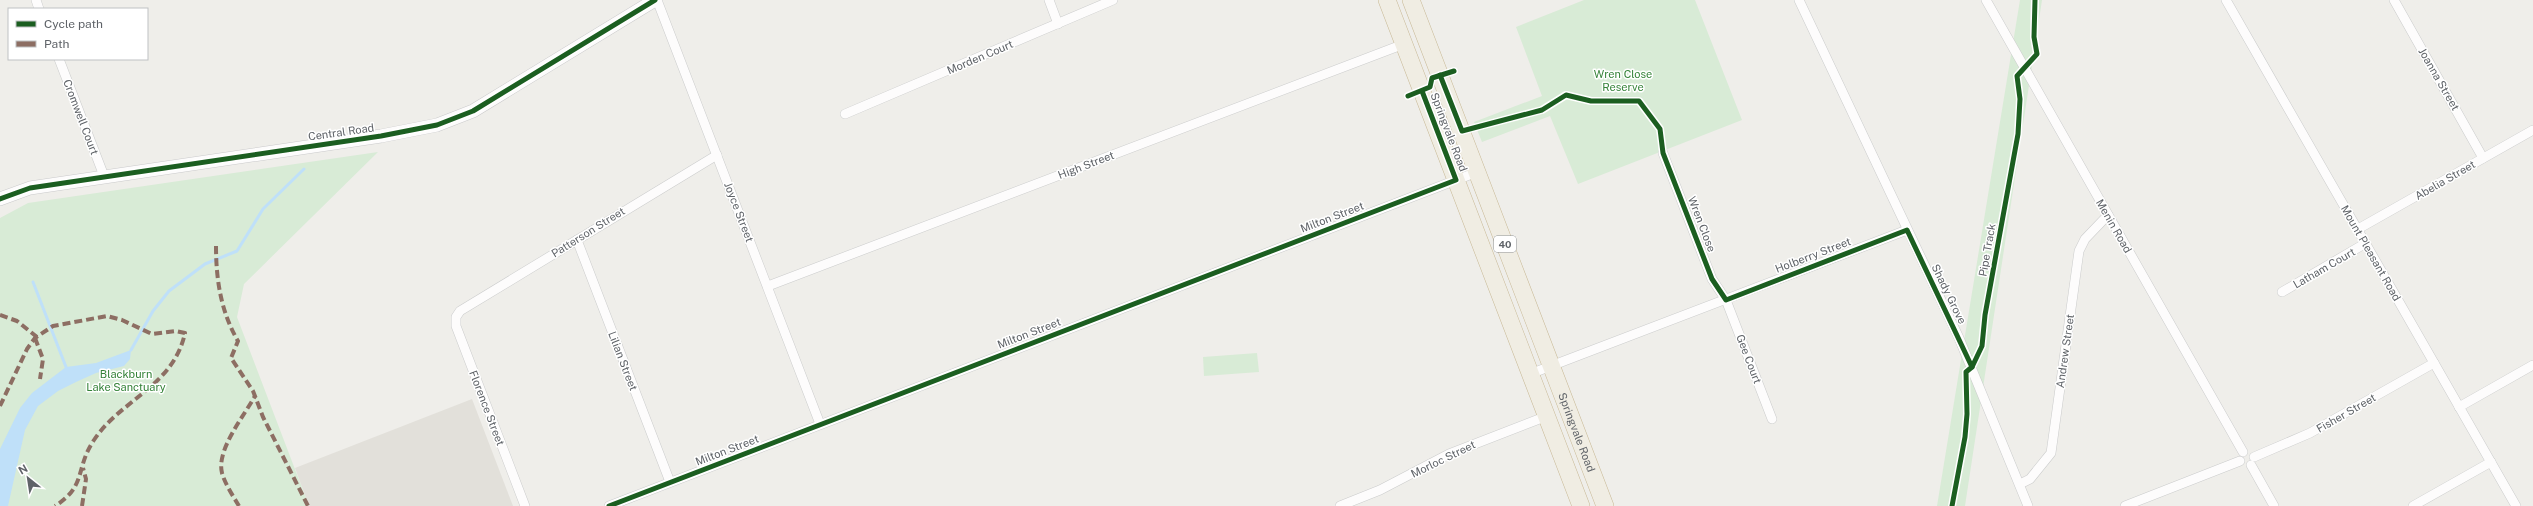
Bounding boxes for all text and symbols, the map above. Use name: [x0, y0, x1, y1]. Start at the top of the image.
legend: [8, 8, 148, 60]
text: Cycle path: [44, 17, 103, 31]
text: Path: [44, 37, 70, 51]
street label: Morden Court: [945, 38, 1015, 76]
street label: Joanna Street: [2416, 46, 2462, 112]
park label: Wren Close Reserve: [1594, 68, 1652, 93]
street label: Cromwell Court: [61, 78, 101, 156]
street label: Springvale Road: [1428, 91, 1470, 173]
street label: Central Road: [307, 121, 375, 143]
street label: High Street: [1056, 149, 1116, 181]
street label: Abelia Street: [2413, 158, 2477, 202]
street label: Joyce Street: [722, 180, 756, 244]
street label: Wren Close: [1686, 195, 1718, 253]
street label: Menin Road: [2094, 197, 2134, 255]
street label: Milton Street: [1299, 199, 1365, 235]
street label: Mount Pleasant Road: [2339, 203, 2403, 303]
street label: Patterson Street: [549, 205, 627, 259]
street label: Pipe Track: [1976, 223, 1998, 277]
street label: Holberry Street: [1773, 235, 1853, 275]
road number: 40: [1494, 236, 1516, 252]
street label: Latham Court: [2291, 245, 2357, 291]
street label: Shady Grove: [1929, 262, 1969, 326]
street label: Andrew Street: [2054, 313, 2076, 389]
street label: Milton Street: [996, 315, 1062, 351]
street label: Lilian Street: [606, 330, 640, 392]
street label: Gee Court: [1734, 333, 1764, 385]
park label: Blackburn Lake Sanctuary: [86, 368, 166, 393]
street label: Florence Street: [467, 369, 507, 447]
street label: Springvale Road: [1556, 391, 1597, 474]
street label: Fisher Street: [2314, 391, 2378, 435]
street label: Milton Street: [694, 432, 760, 468]
street label: Morloc Street: [1409, 438, 1477, 480]
north arrow: [8, 458, 48, 498]
text: N: [16, 462, 30, 477]

